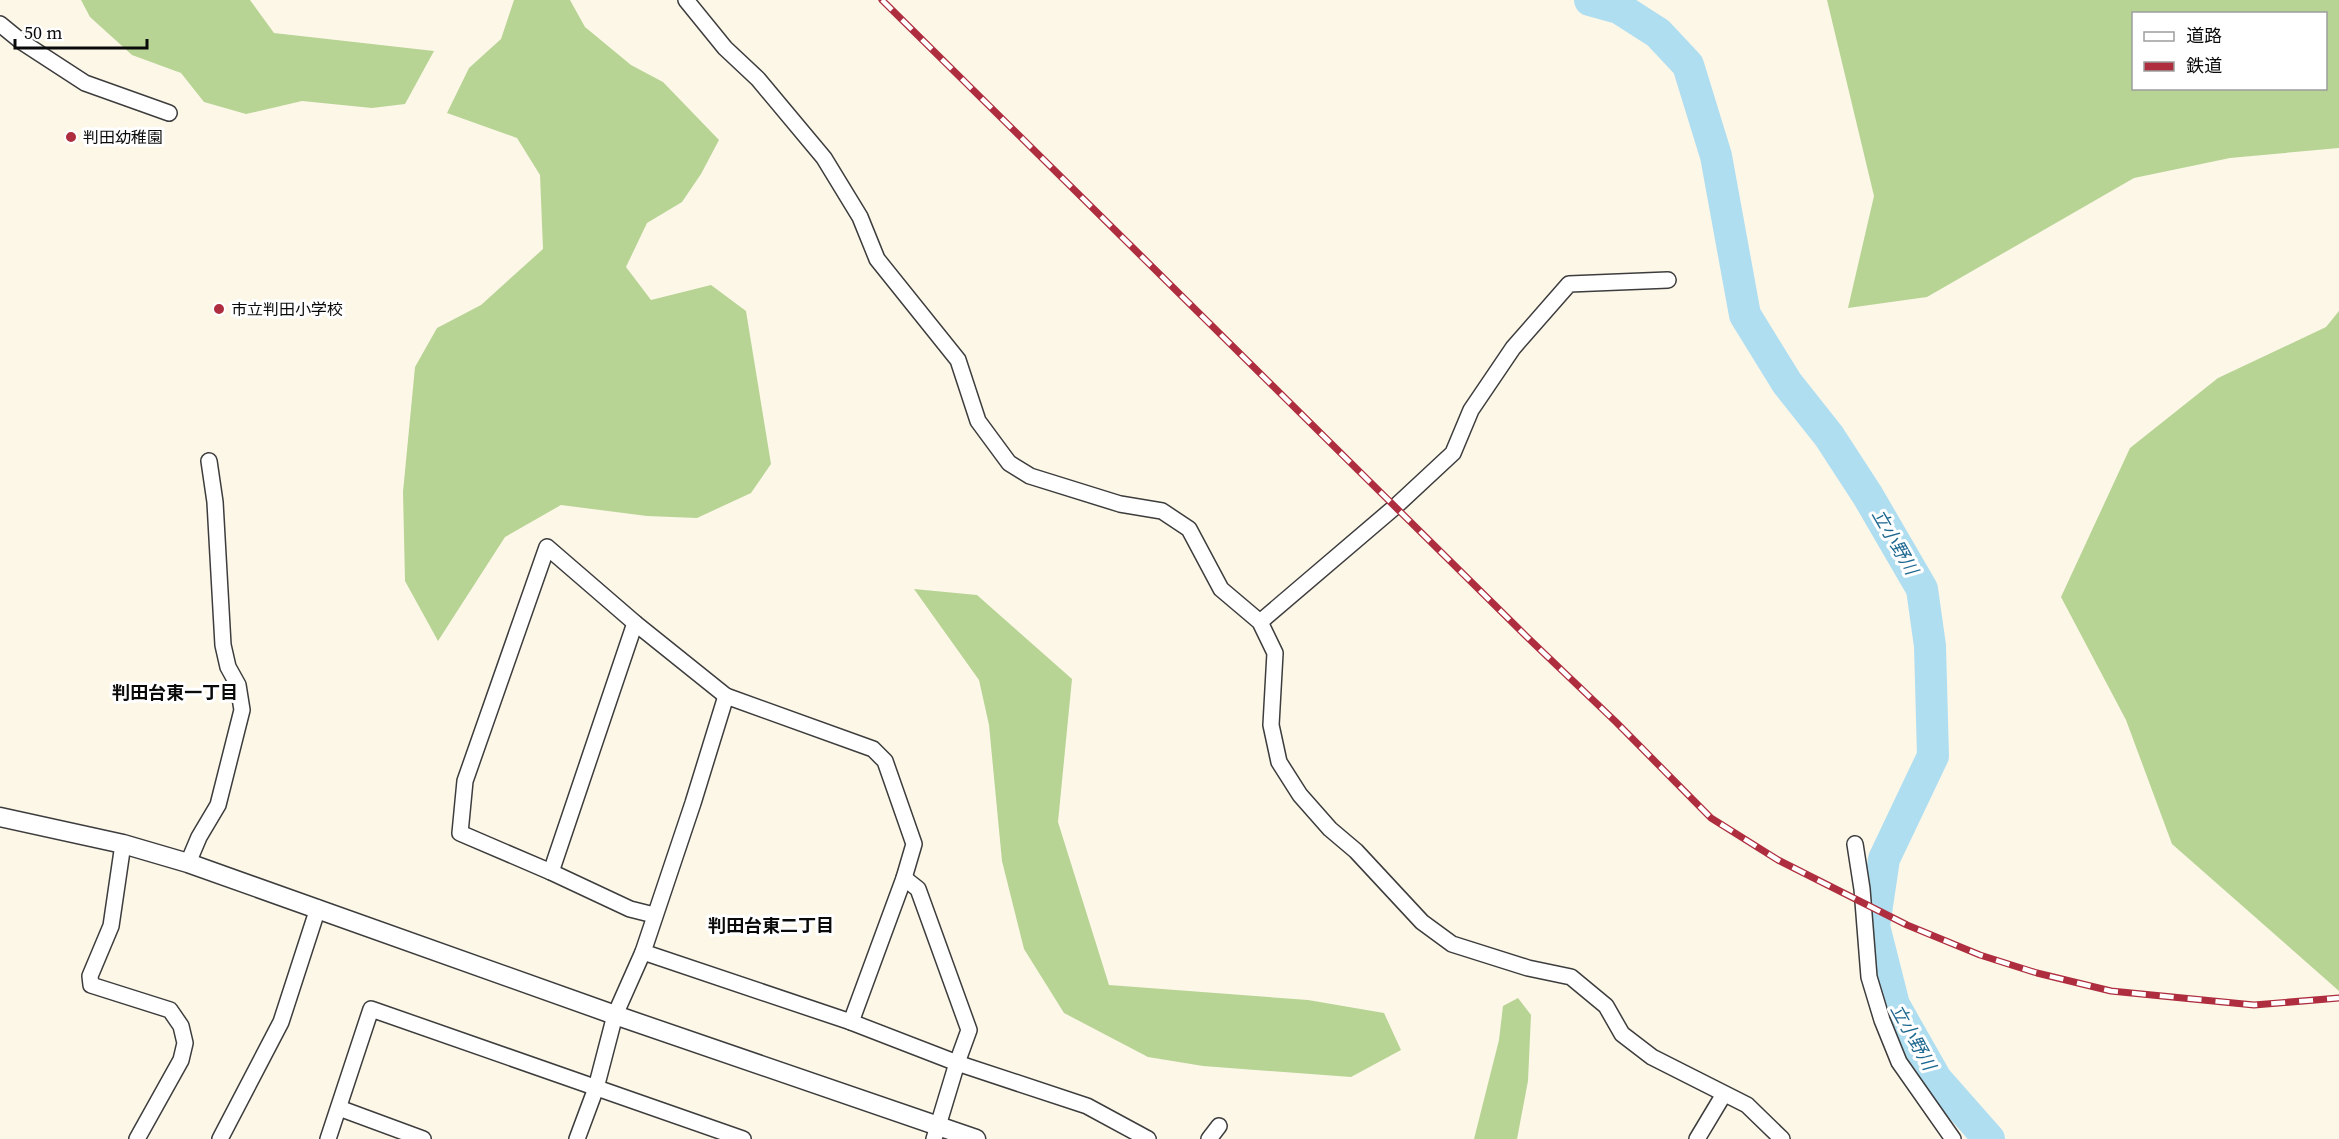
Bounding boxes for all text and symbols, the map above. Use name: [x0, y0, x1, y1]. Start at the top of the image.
scale bar: [15, 12, 147, 50]
legend: [2132, 12, 2327, 90]
text: 50 m: [24, 20, 62, 45]
text: 道路: [2186, 23, 2222, 48]
text: 鉄道: [2186, 53, 2222, 78]
place label: 判田幼稚園: [83, 126, 163, 148]
marker: 判田幼稚園: [64, 130, 78, 144]
place label: 市立判田小学校: [231, 298, 343, 320]
marker: 市立判田小学校: [212, 302, 226, 316]
water label: 立小野川: [1867, 504, 1925, 581]
district label: 判田台東一丁目: [112, 680, 238, 705]
district label: 判田台東二丁目: [708, 913, 834, 938]
water label: 立小野川: [1885, 999, 1943, 1076]

